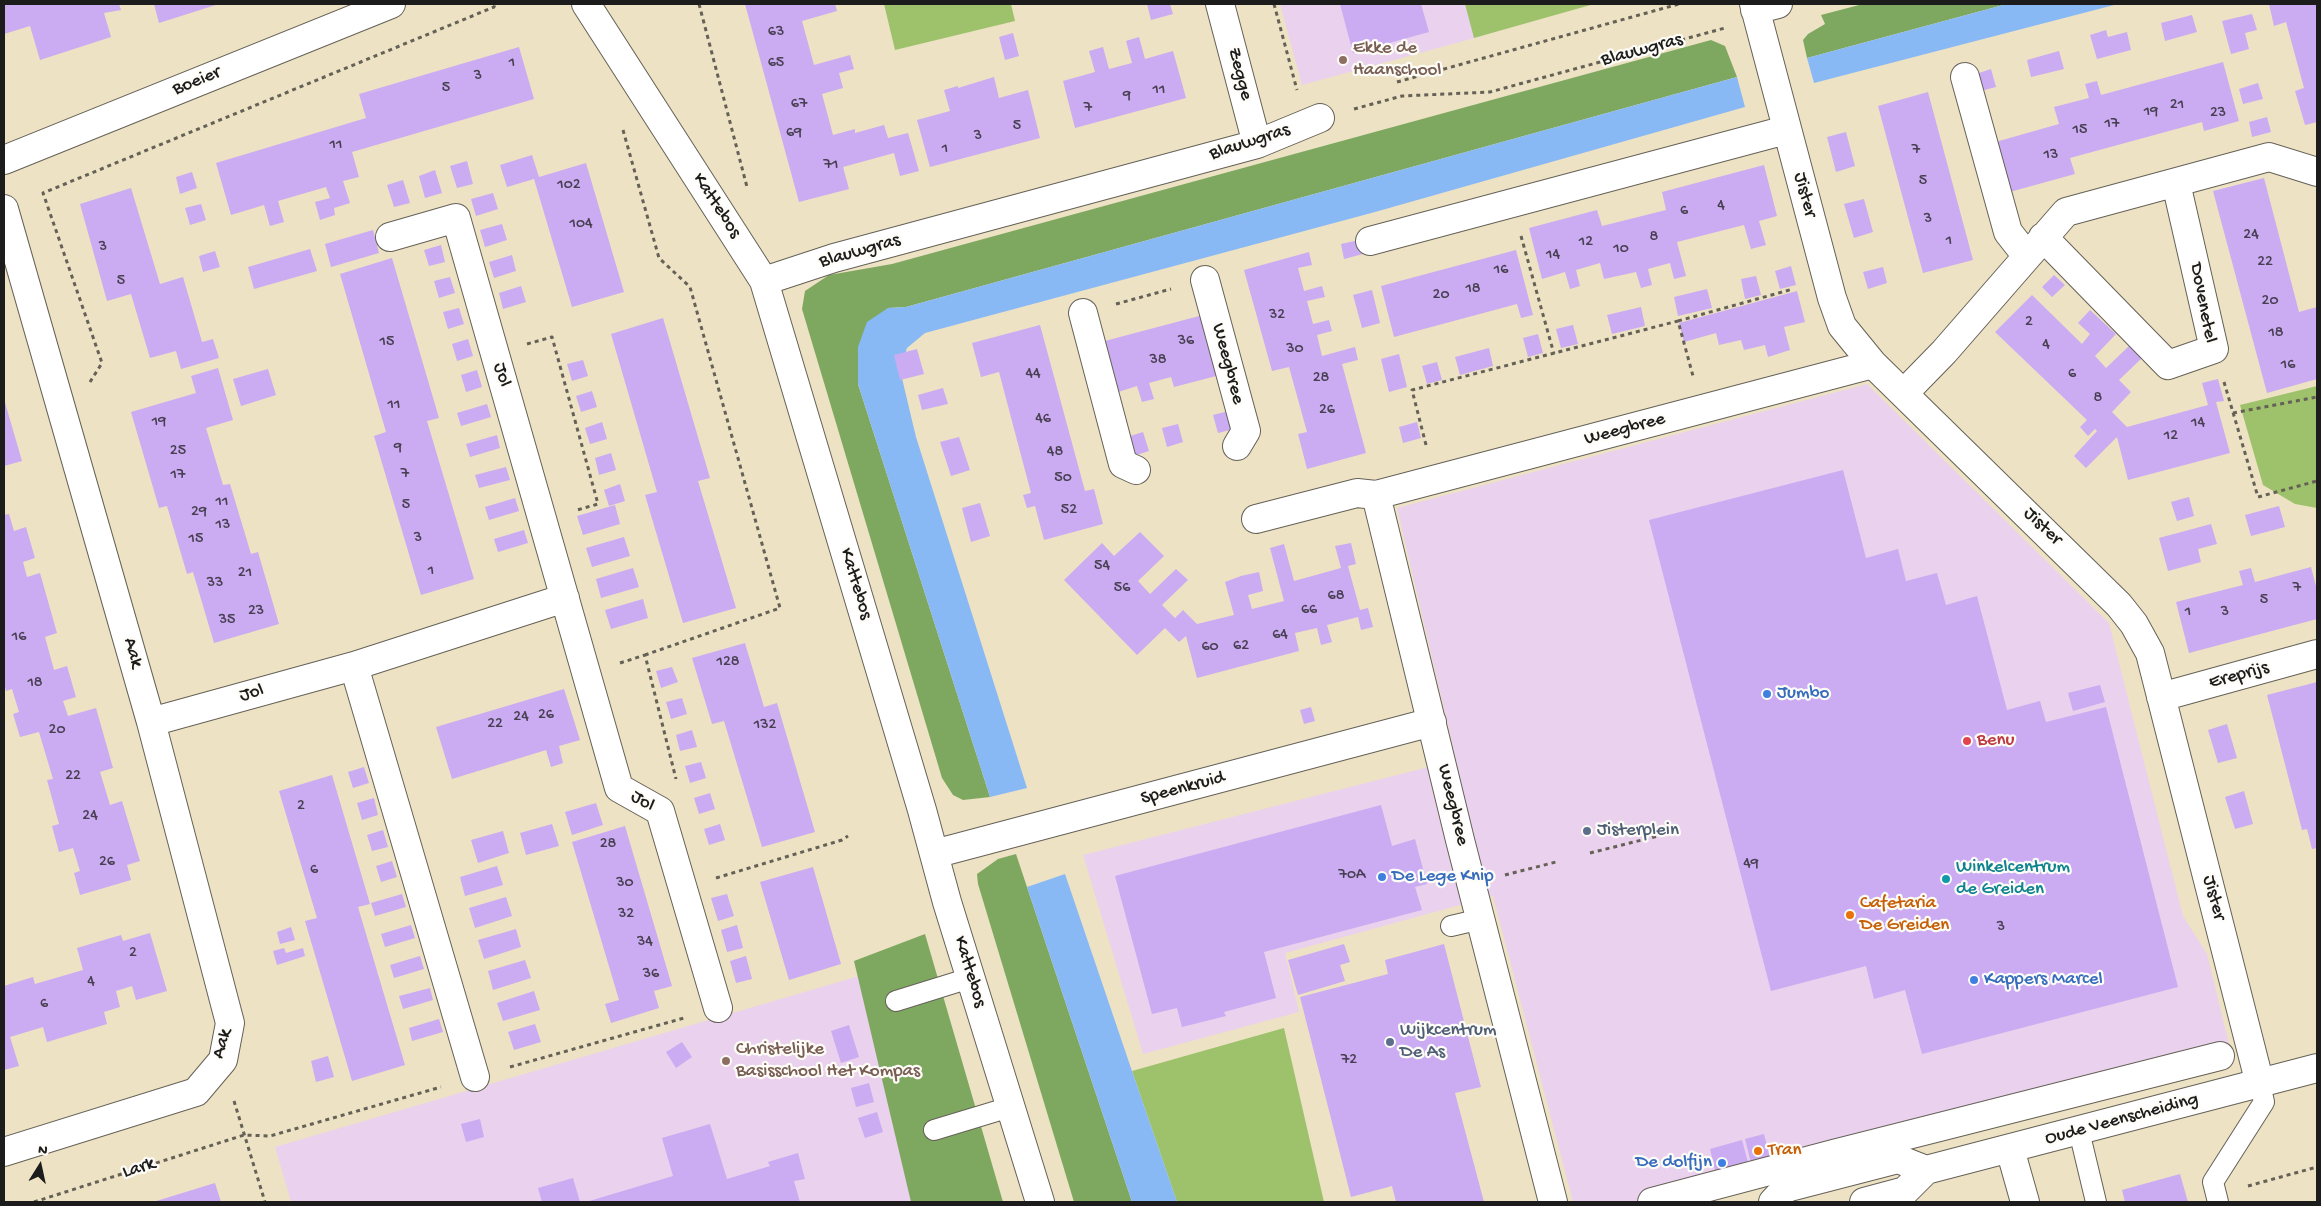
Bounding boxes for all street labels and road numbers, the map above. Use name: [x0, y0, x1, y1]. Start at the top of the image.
street label: Blauwgras: [1599, 29, 1685, 73]
street label: Zegge: [1221, 45, 1257, 103]
street label: Boeier: [170, 62, 224, 102]
street label: Blauwgras: [1207, 119, 1293, 167]
street label: Kattebos: [687, 169, 745, 243]
street label: Jister: [1787, 170, 1821, 220]
street label: Blauwgras: [817, 230, 903, 274]
street label: Dovenetel: [2183, 261, 2221, 345]
street label: Weegbree: [1205, 321, 1249, 407]
street label: Jol: [487, 360, 515, 390]
street label: Weegbree: [1582, 408, 1668, 452]
street label: Jister: [2018, 503, 2066, 551]
street label: Kattebos: [833, 546, 877, 622]
street label: Aak: [117, 635, 147, 671]
street label: Ereprijs: [2207, 657, 2271, 695]
street label: Jol: [237, 680, 267, 708]
street label: Weegbree: [1431, 762, 1473, 848]
street label: Speenkruid: [1138, 767, 1228, 811]
street label: Jol: [626, 786, 658, 818]
street label: Jister: [2196, 873, 2230, 923]
street label: Kattebos: [947, 934, 991, 1010]
street label: Aak: [208, 1026, 238, 1062]
street label: Oude Veenscheiding: [2043, 1089, 2201, 1151]
street label: Lark: [120, 1153, 158, 1185]

